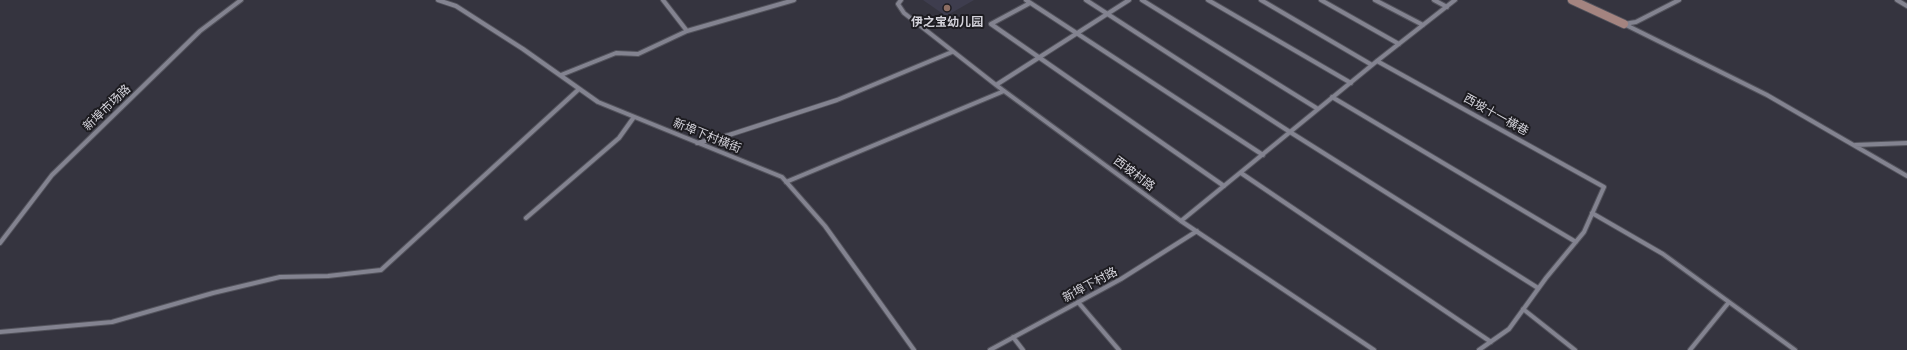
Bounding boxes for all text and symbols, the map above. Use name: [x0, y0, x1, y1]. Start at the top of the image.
marker: 伊之宝幼儿园: [942, 3, 952, 13]
place label: 伊之宝幼儿园: [911, 15, 983, 29]
street label: 新埠市场路: [80, 82, 134, 134]
street label: 西坡十一横巷: [1461, 91, 1531, 139]
street label: 新埠下村横街: [671, 116, 743, 156]
street label: 西坡村路: [1110, 154, 1158, 194]
street label: 新埠下村路: [1060, 265, 1120, 305]

